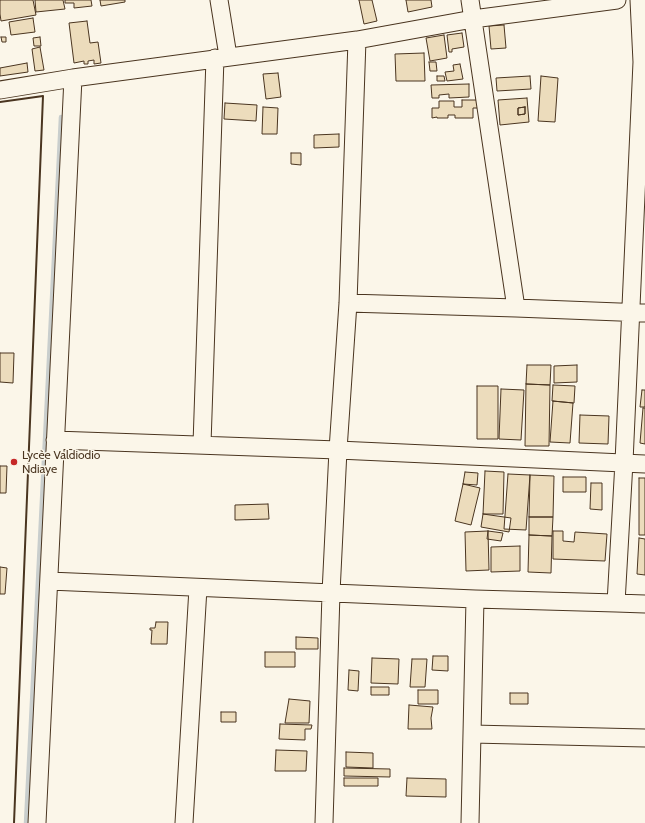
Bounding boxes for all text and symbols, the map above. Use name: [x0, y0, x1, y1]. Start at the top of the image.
place label: Lycèe Valdiodio Ndiaye: [22, 448, 100, 476]
marker: Lycèe Valdiodio Ndiaye: [9, 457, 19, 467]

